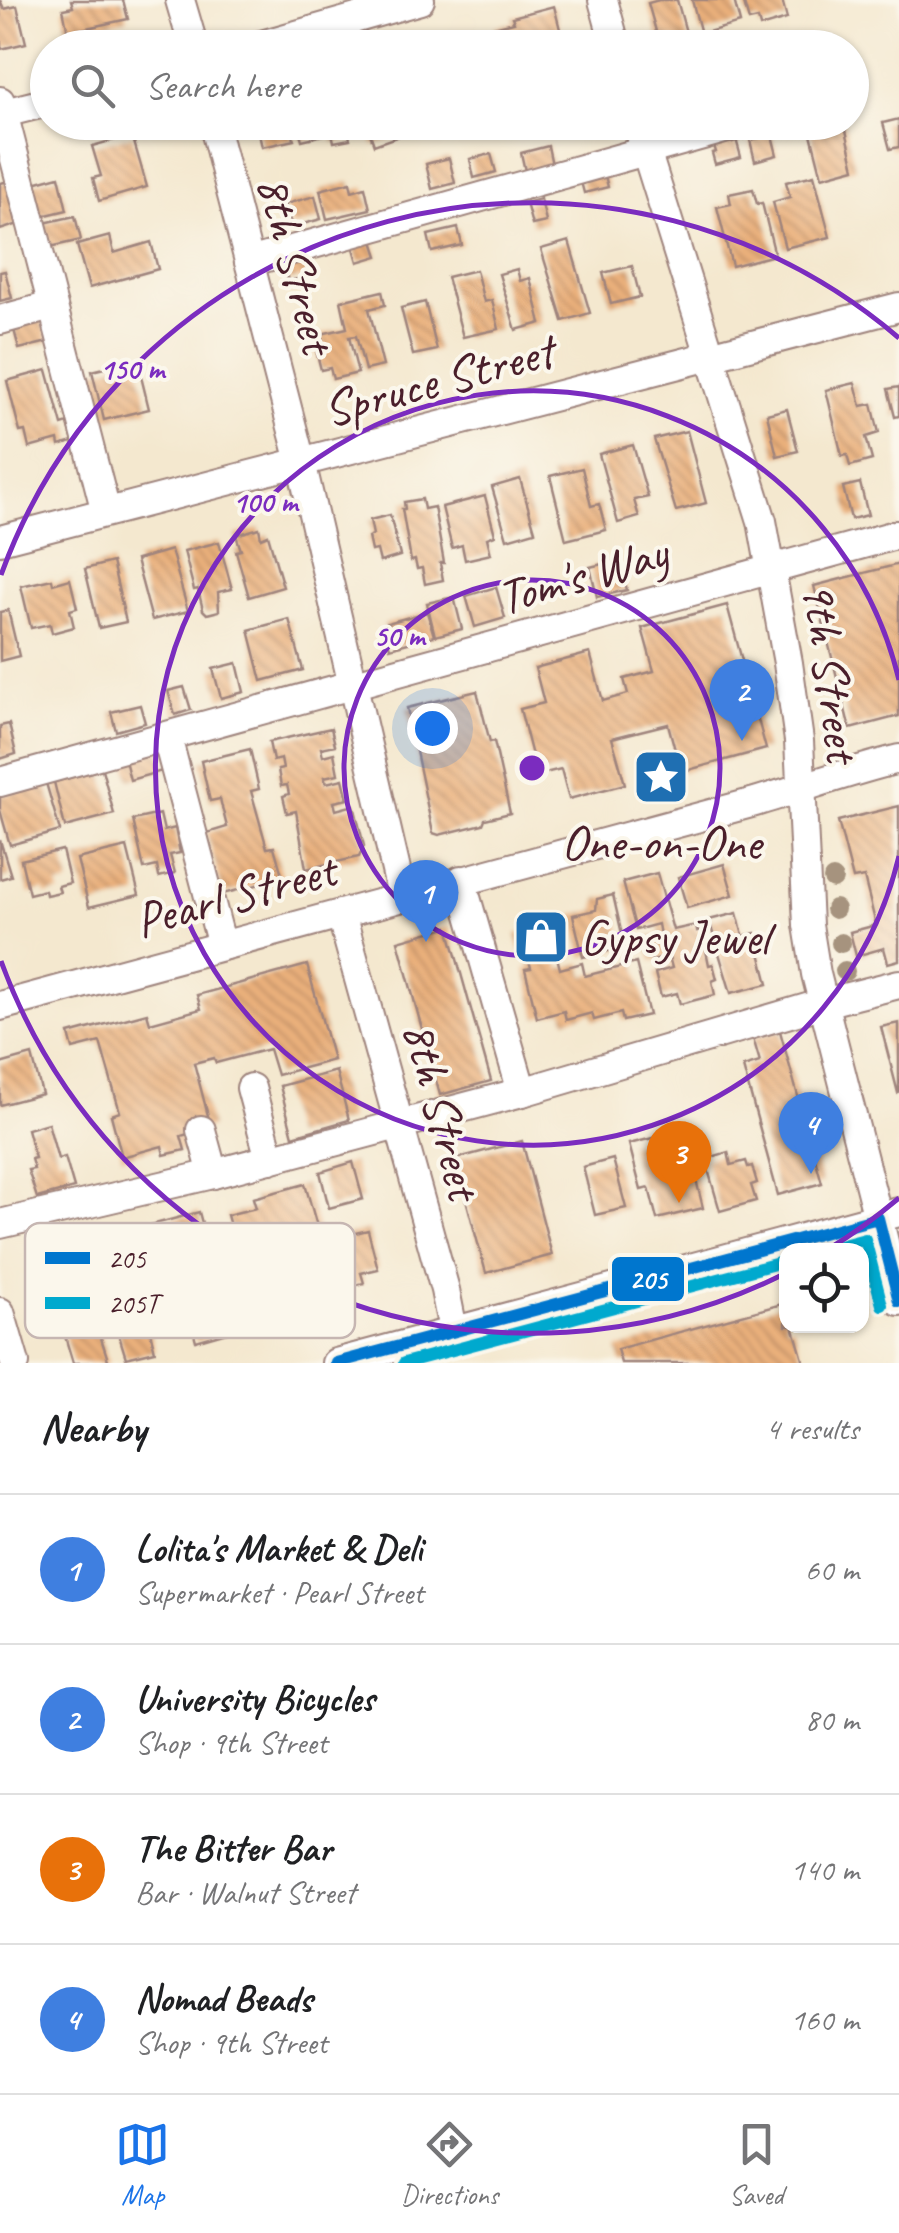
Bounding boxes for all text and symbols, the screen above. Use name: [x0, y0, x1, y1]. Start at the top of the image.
search box: [30, 30, 869, 140]
icon: search: [65, 58, 120, 113]
text: Search here: [145, 62, 300, 109]
street label: 8th Street: [242, 168, 351, 364]
street label: Spruce Street: [316, 317, 566, 441]
text: 150 m: [100, 350, 167, 388]
text: 100 m: [233, 483, 300, 521]
street label: Tom's Way: [490, 520, 677, 629]
street label: 9th Street: [787, 577, 875, 770]
text: 50 m: [374, 617, 427, 655]
pin: 2: [710, 658, 774, 741]
your location: [407, 703, 458, 754]
place icon: One-on-One: [631, 747, 691, 807]
centre of rings: [514, 750, 550, 786]
place label: One-on-One: [561, 811, 765, 874]
street label: Pearl Street: [128, 837, 346, 952]
pin: 1: [394, 860, 458, 942]
place label: Gypsy Jewel: [580, 906, 777, 969]
shop icon: Gypsy Jewel: [511, 907, 571, 967]
street label: 8th Street: [388, 1014, 497, 1210]
pin: 4: [778, 1092, 844, 1174]
pin: 3: [646, 1120, 712, 1203]
legend: [25, 1223, 355, 1338]
text: 205: [108, 1241, 147, 1276]
map controls: [779, 1243, 869, 1333]
button: locate: [779, 1243, 869, 1333]
line badge: 205: [610, 1255, 686, 1303]
text: 205: [629, 1262, 670, 1297]
text: 205T: [108, 1286, 165, 1321]
text: Nearby: [40, 1402, 146, 1455]
text: 4 results: [765, 1408, 859, 1449]
text: Lolita's Market & Deli: [135, 1525, 422, 1572]
text: 1: [65, 1549, 80, 1590]
text: 60 m: [805, 1549, 859, 1590]
text: Supermarket · Pearl Street: [135, 1572, 424, 1613]
text: University Bicycles: [135, 1675, 374, 1722]
text: 2: [65, 1699, 80, 1740]
text: 80 m: [805, 1699, 859, 1740]
text: Shop · 9th Street: [135, 1722, 327, 1763]
text: The Bitter Bar: [135, 1825, 332, 1872]
text: 3: [65, 1849, 80, 1890]
text: 140 m: [790, 1849, 859, 1890]
text: Bar · Walnut Street: [135, 1872, 355, 1913]
text: Nomad Beads: [135, 1975, 312, 2022]
text: 4: [65, 1999, 80, 2040]
text: 160 m: [790, 1999, 859, 2040]
text: Shop · 9th Street: [135, 2022, 327, 2063]
tab: Map: [115, 2117, 170, 2212]
tab: Directions: [401, 2117, 498, 2212]
tab: Saved: [729, 2117, 784, 2212]

